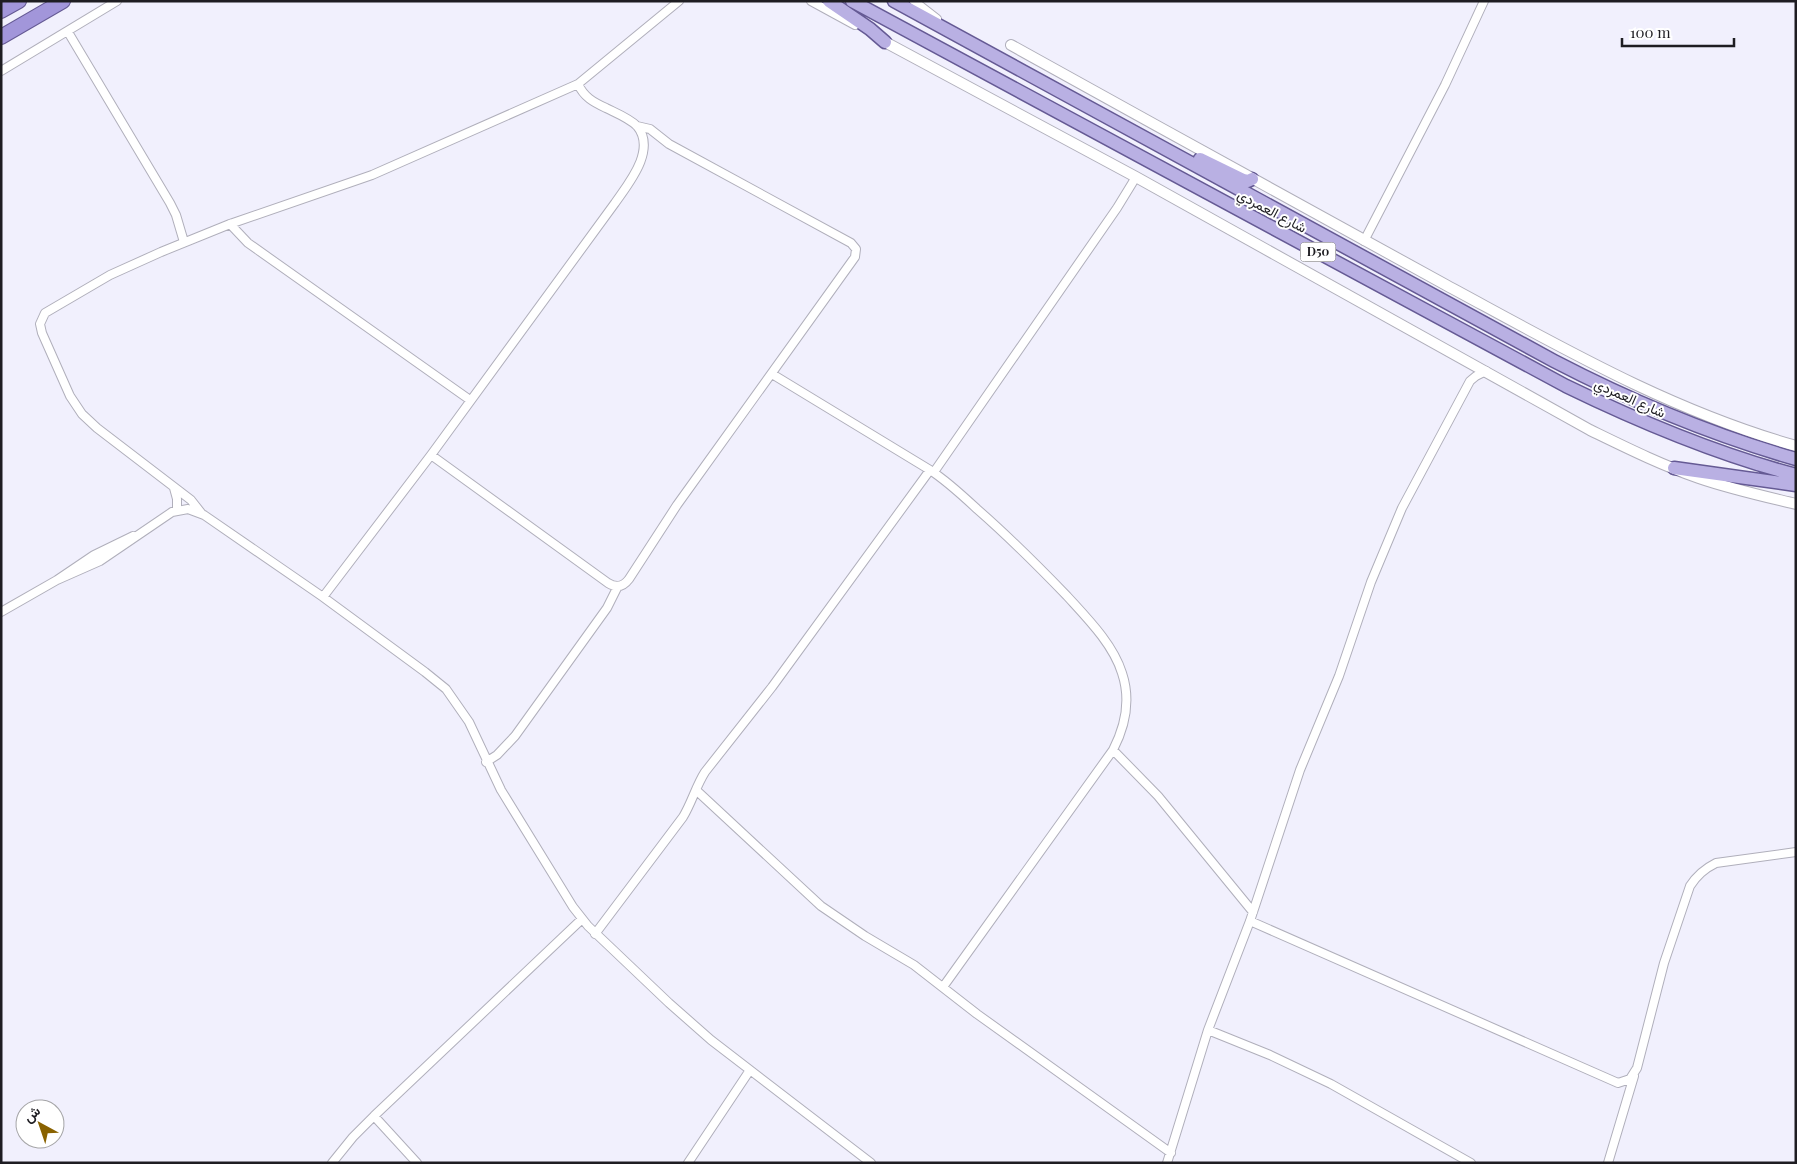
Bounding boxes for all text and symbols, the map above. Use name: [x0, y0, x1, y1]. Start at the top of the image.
scale bar: [1622, 15, 1734, 47]
text: 100 m: [1630, 22, 1671, 42]
street label: شارع العمردي: [1233, 184, 1310, 239]
road number: D50: [1300, 242, 1336, 262]
street label: شارع العمردي: [1590, 373, 1669, 424]
north arrow: [15, 1099, 65, 1149]
text: ش: [19, 1101, 44, 1126]

